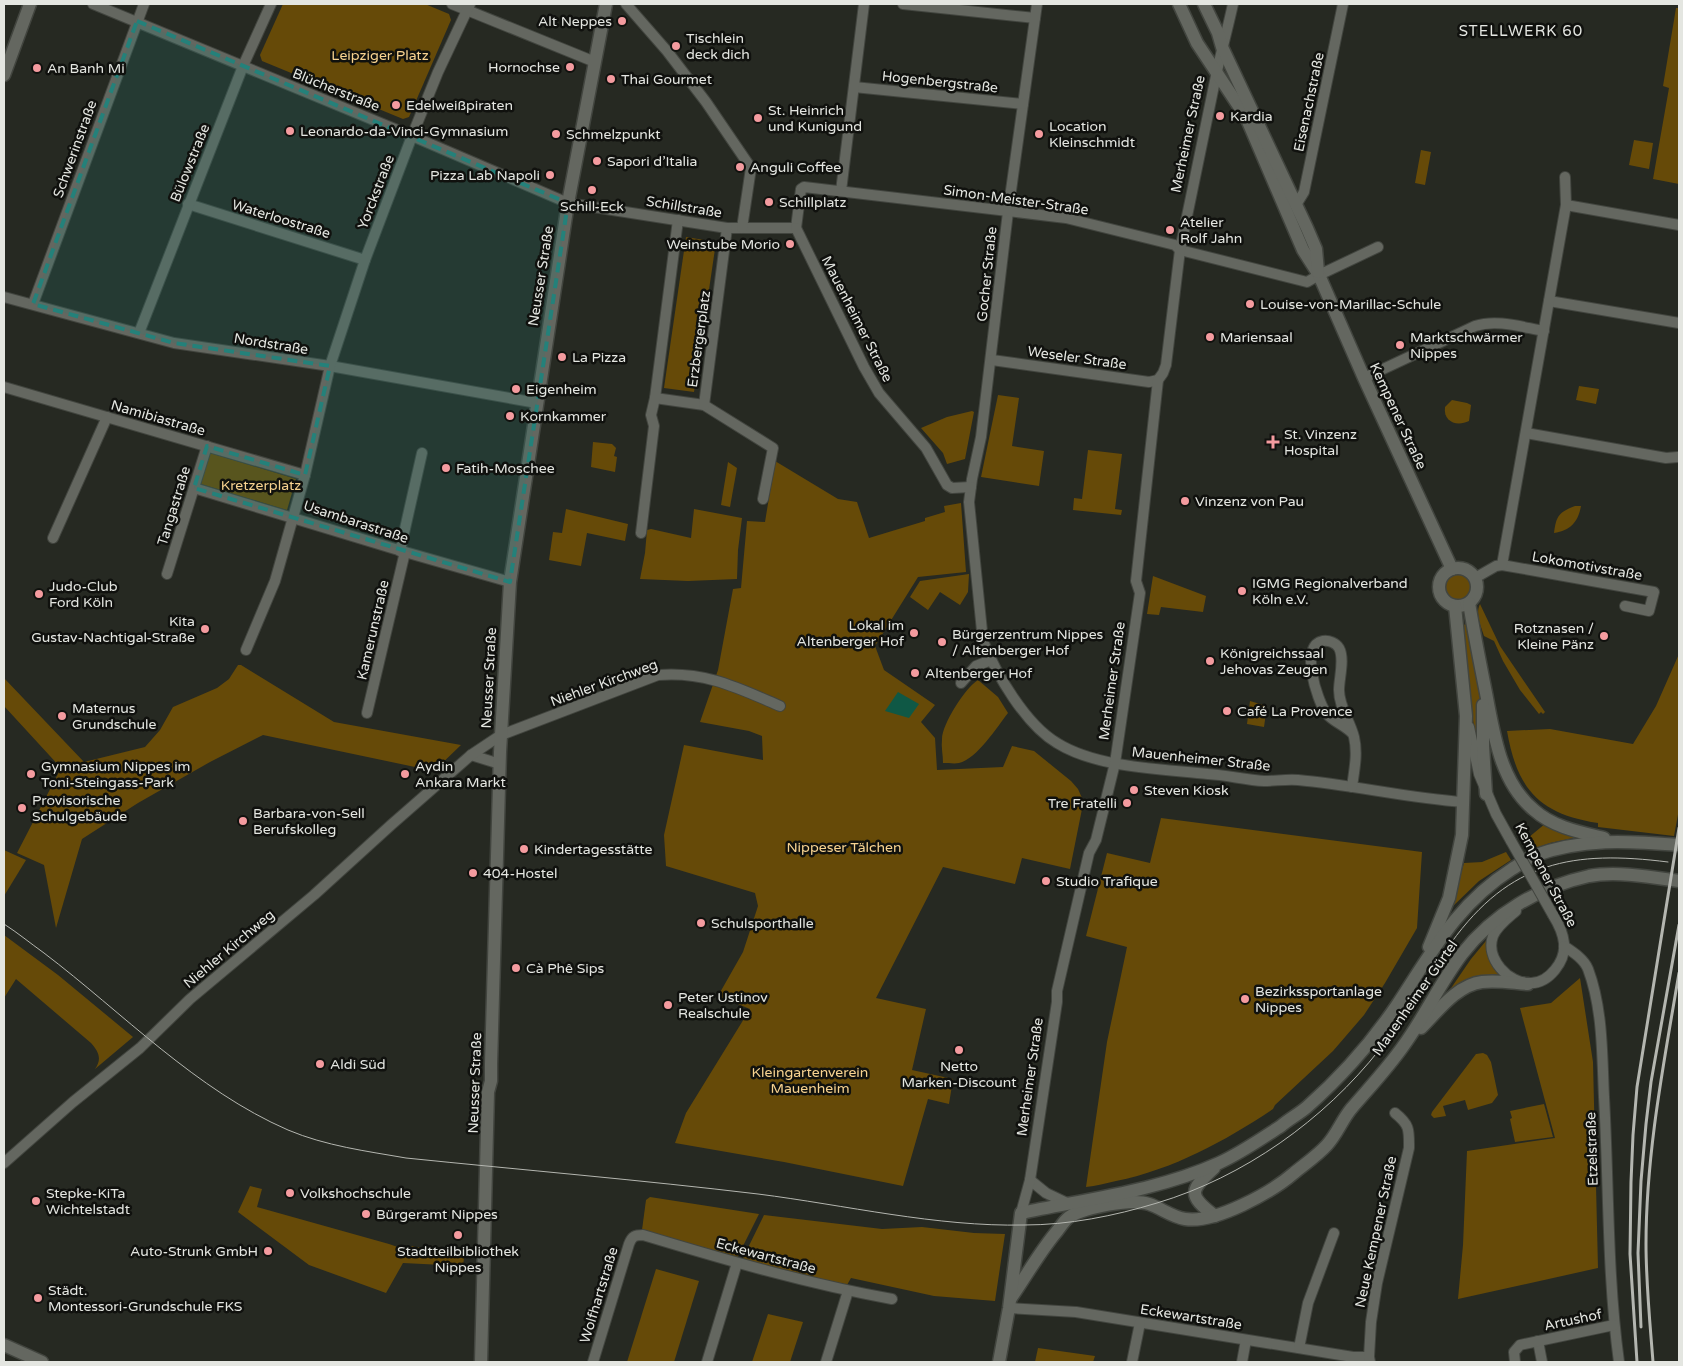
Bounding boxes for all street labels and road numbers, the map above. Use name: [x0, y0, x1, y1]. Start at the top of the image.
street label: Eisenachstraße: [1290, 51, 1328, 153]
street label: Blücherstraße: [290, 65, 382, 115]
street label: Hogenbergstraße: [881, 67, 999, 97]
street label: Merheimer Straße: [1167, 74, 1209, 194]
street label: Schwerinstraße: [49, 98, 101, 200]
street label: Bülowstraße: [167, 121, 213, 205]
street label: Yorckstraße: [354, 152, 398, 232]
street label: Simon-Meister-Straße: [942, 181, 1090, 219]
street label: Schillstraße: [645, 193, 723, 221]
street label: Waterloostraße: [230, 196, 332, 242]
street label: Neusser Straße: [525, 225, 557, 327]
street label: Gocher Straße: [974, 226, 1000, 322]
street label: Mauenheimer Straße: [818, 253, 896, 385]
street label: Erzbergerplatz: [684, 289, 714, 388]
street label: Nordstraße: [233, 330, 310, 358]
street label: Weseler Straße: [1026, 343, 1128, 373]
street label: Kempener Straße: [1366, 360, 1430, 472]
street label: Namibiastraße: [109, 396, 207, 440]
street label: Tangastraße: [154, 464, 194, 548]
street label: Usambarastraße: [301, 497, 411, 547]
street label: Lokomotivstraße: [1530, 548, 1644, 584]
street label: Kamerunstraße: [353, 578, 393, 682]
street label: Merheimer Straße: [1095, 621, 1129, 741]
street label: Neusser Straße: [478, 627, 500, 729]
street label: Niehler Kirchweg: [548, 656, 660, 710]
street label: Mauenheimer Straße: [1131, 743, 1271, 775]
street label: Kempener Straße: [1511, 820, 1581, 930]
street label: Niehler Kirchweg: [180, 906, 278, 992]
street label: Mauenheimer Gürtel: [1369, 937, 1461, 1059]
street label: Merheimer Straße: [1013, 1017, 1047, 1137]
street label: Neusser Straße: [465, 1032, 485, 1134]
street label: Etzelstraße: [1582, 1112, 1602, 1186]
street label: Neue Kempener Straße: [1352, 1154, 1400, 1309]
street label: Eckewartstraße: [714, 1234, 818, 1278]
street label: Wolfhartstraße: [576, 1245, 622, 1345]
street label: Eckewartstraße: [1139, 1301, 1243, 1333]
street label: Artushof: [1543, 1305, 1604, 1334]

